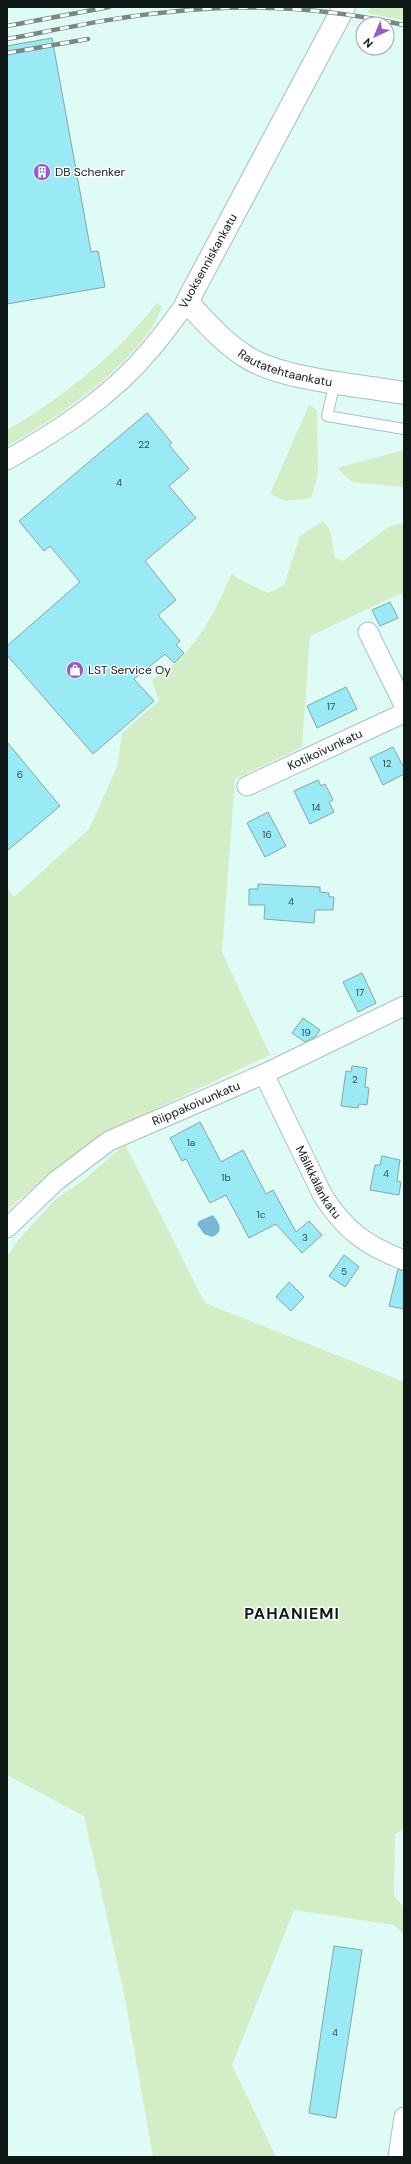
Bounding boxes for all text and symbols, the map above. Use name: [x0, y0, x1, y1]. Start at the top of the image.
north arrow: [355, 16, 395, 56]
text: N: [360, 35, 376, 51]
building icon: DB Schenker: [32, 162, 52, 182]
place label: DB Schenker: [55, 164, 126, 180]
street label: Vuoksenniskankatu: [175, 210, 241, 311]
street label: Rautatehtaankatu: [235, 346, 334, 390]
house number: 22: [138, 438, 150, 451]
house number: 4: [116, 476, 122, 489]
shop icon: LST Service Oy: [65, 660, 85, 680]
place label: LST Service Oy: [88, 662, 171, 678]
house number: 17: [327, 700, 335, 713]
street label: Kotikoivunkatu: [285, 725, 365, 774]
house number: 12: [383, 757, 392, 770]
house number: 6: [17, 768, 23, 781]
house number: 14: [311, 801, 321, 814]
house number: 16: [262, 828, 272, 841]
house number: 4: [288, 895, 294, 908]
house number: 17: [356, 986, 364, 999]
house number: 19: [301, 1026, 311, 1039]
house number: 2: [352, 1073, 358, 1086]
street label: Riippakoivunkatu: [150, 1077, 242, 1129]
house number: 1a: [187, 1136, 195, 1149]
street label: Mälikkälänkatu: [292, 1143, 345, 1222]
house number: 4: [383, 1167, 389, 1180]
house number: 1b: [221, 1171, 231, 1184]
house number: 1c: [257, 1208, 266, 1221]
house number: 3: [302, 1231, 308, 1244]
house number: 5: [341, 1265, 347, 1278]
district label: PAHANIEMI: [244, 1603, 340, 1624]
house number: 4: [332, 2026, 338, 2039]

